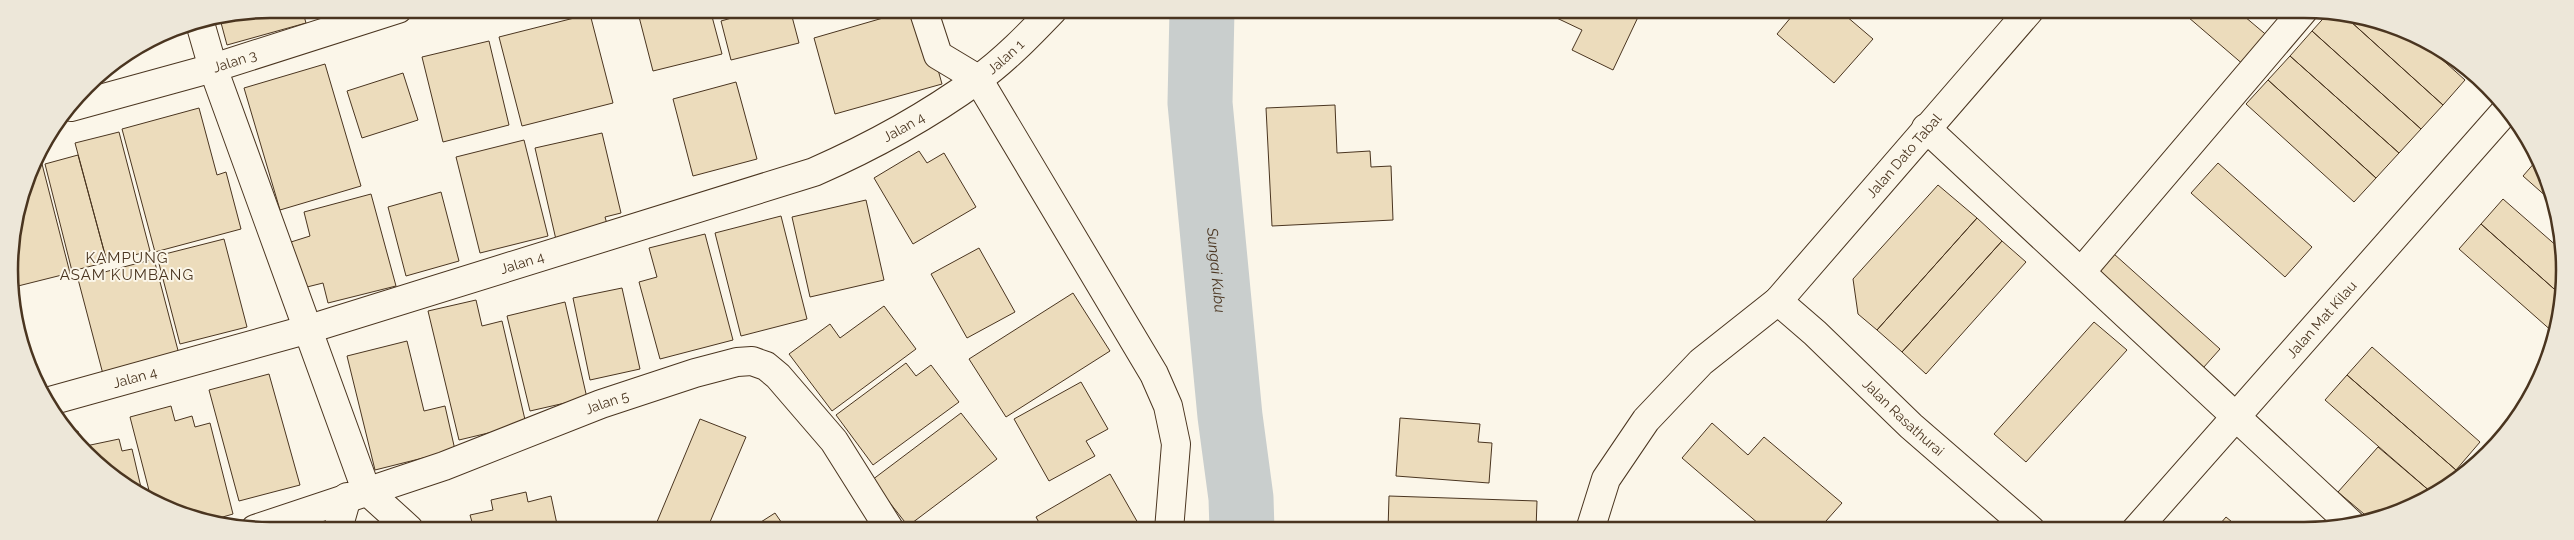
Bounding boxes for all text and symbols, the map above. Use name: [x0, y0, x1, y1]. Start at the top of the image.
street label: Jalan 1: [984, 36, 1027, 77]
street label: Jalan 3: [211, 47, 259, 76]
street label: Jalan 4: [880, 109, 928, 145]
street label: Jalan Dato Tabal: [1863, 110, 1945, 201]
water label: Sungai Kubu: [1203, 226, 1229, 314]
street label: Jalan 4: [498, 248, 546, 277]
district label: KAMPUNG ASAM KUMBANG: [60, 249, 194, 284]
street label: Jalan Mat Kilau: [2283, 278, 2360, 361]
street label: Jalan 4: [111, 364, 159, 391]
street label: Jalan Rasathurai: [1859, 376, 1947, 459]
street label: Jalan 5: [583, 387, 631, 418]

